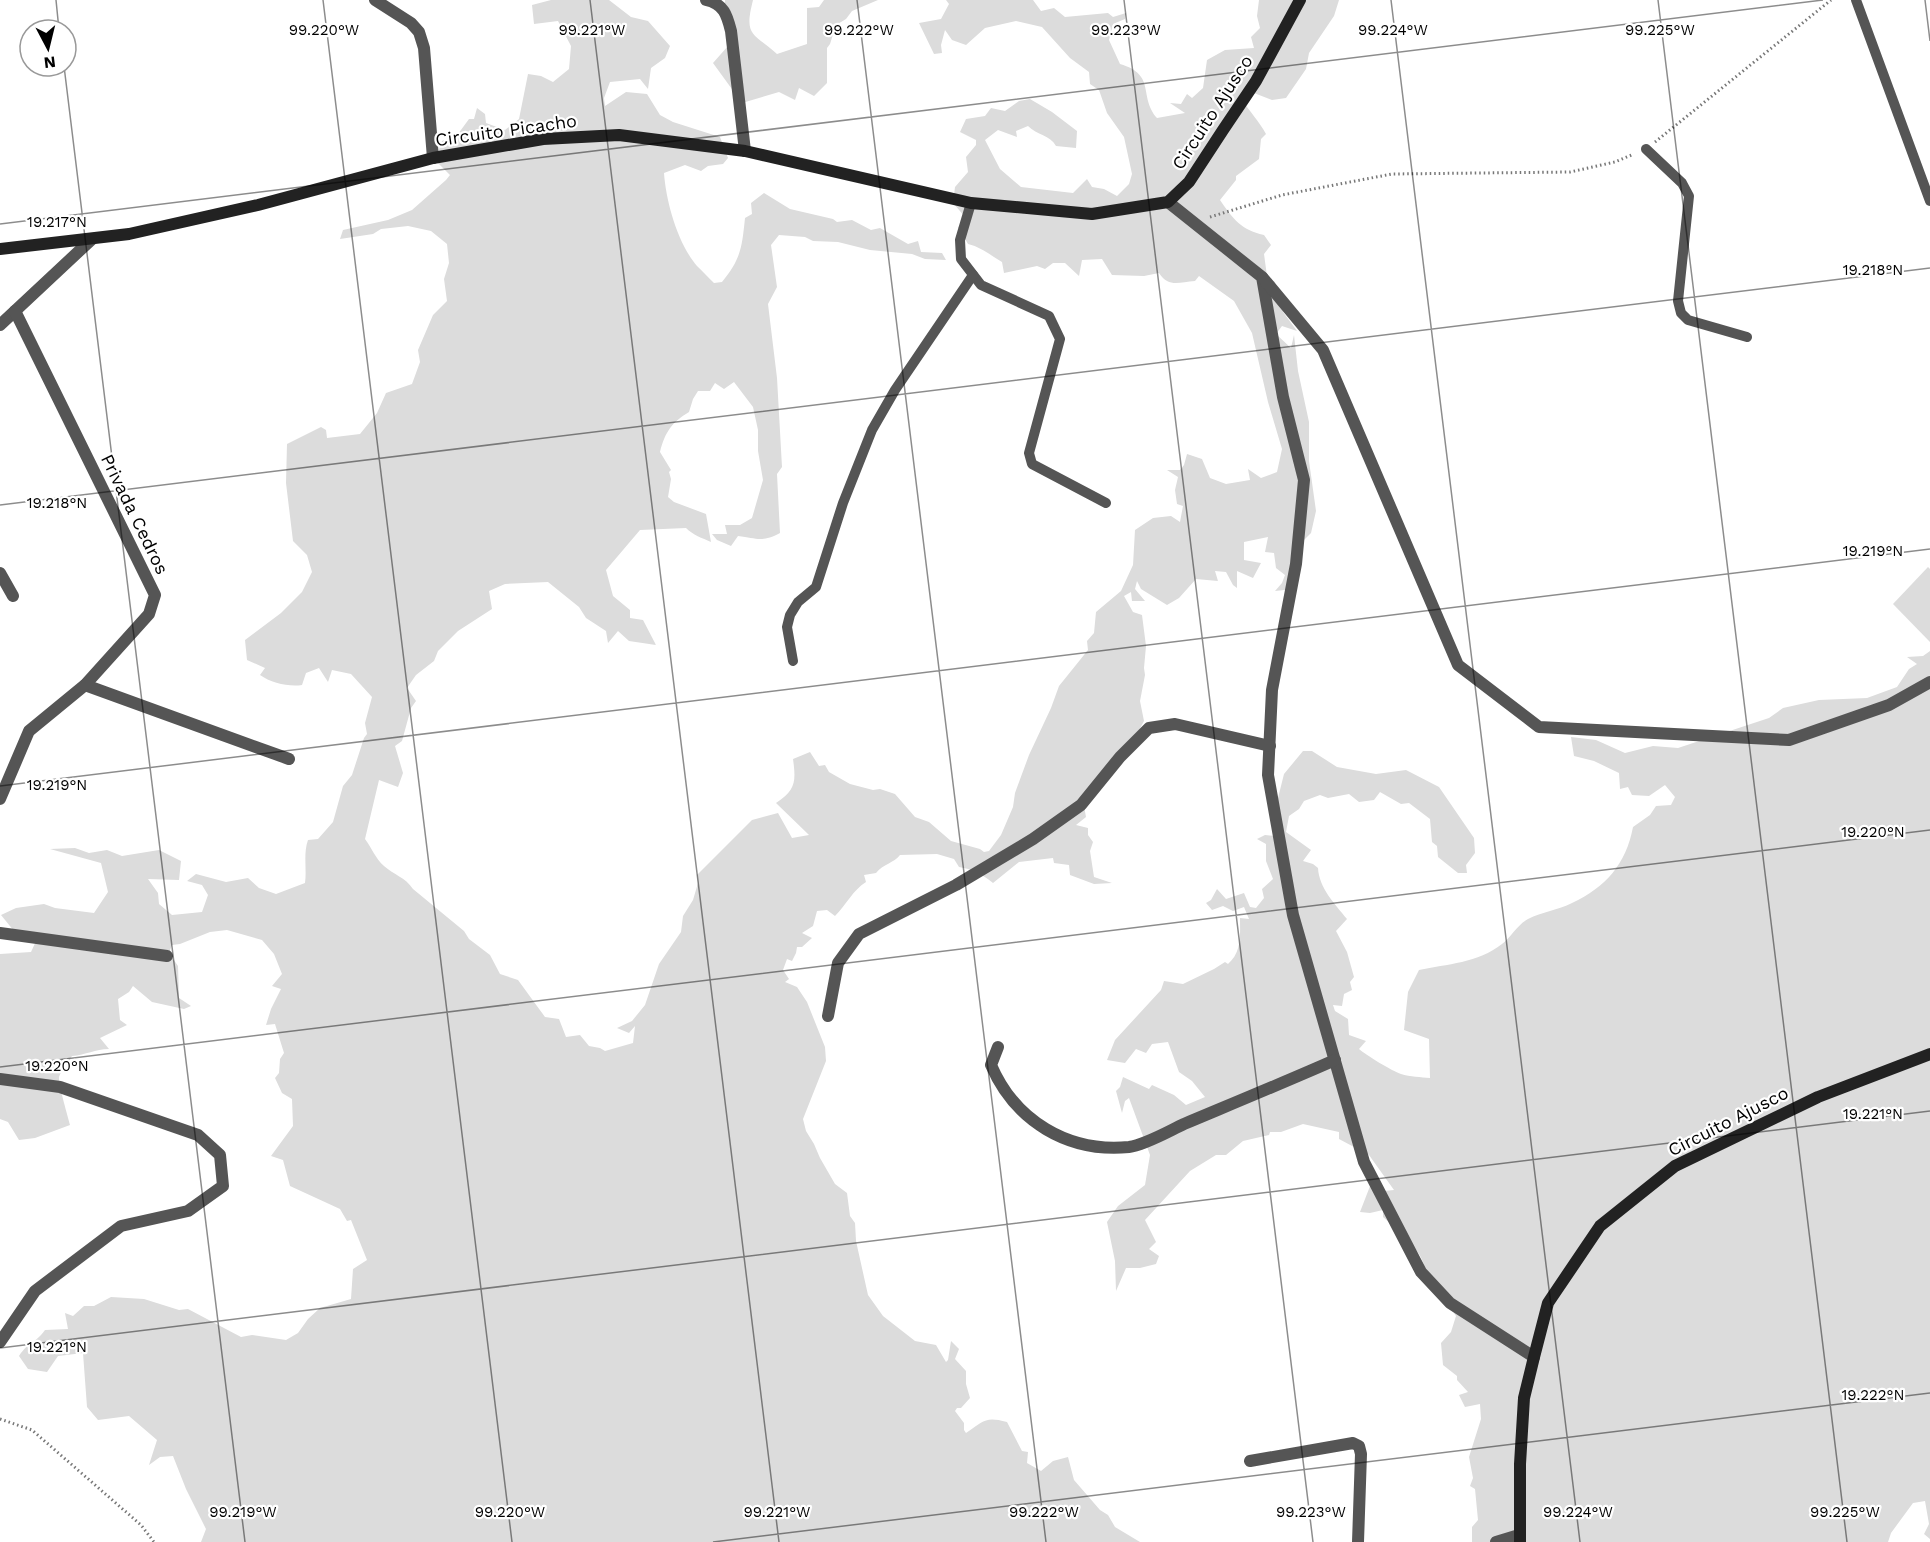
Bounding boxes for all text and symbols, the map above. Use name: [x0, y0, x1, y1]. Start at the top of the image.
north arrow: [18, 18, 78, 78]
text: 99.220°W: [289, 21, 359, 39]
text: 99.221°W: [559, 21, 625, 39]
text: 99.222°W: [824, 21, 894, 39]
text: 99.223°W: [1091, 21, 1161, 39]
text: 99.224°W: [1358, 21, 1428, 39]
text: 99.225°W: [1625, 21, 1695, 39]
street label: Circuito Ajusco: [1167, 51, 1257, 173]
text: N: [43, 52, 57, 73]
street label: Circuito Picacho: [434, 110, 578, 150]
text: 19.217°N: [27, 213, 87, 231]
text: 19.218°N: [1843, 261, 1903, 279]
street label: Privada Cedros: [97, 451, 173, 577]
text: 19.218°N: [27, 494, 87, 512]
text: 19.219°N: [1843, 542, 1903, 560]
text: 19.219°N: [27, 776, 87, 794]
text: 19.220°N: [1841, 823, 1905, 841]
text: 19.220°N: [25, 1057, 89, 1075]
street label: Circuito Ajusco: [1664, 1082, 1792, 1160]
text: 19.221°N: [1843, 1105, 1903, 1123]
text: 19.221°N: [27, 1338, 87, 1356]
text: 19.222°N: [1841, 1386, 1905, 1404]
text: 99.219°W: [209, 1503, 277, 1521]
text: 99.220°W: [475, 1503, 545, 1521]
text: 99.221°W: [744, 1503, 810, 1521]
text: 99.222°W: [1009, 1503, 1079, 1521]
text: 99.223°W: [1276, 1503, 1346, 1521]
text: 99.224°W: [1543, 1503, 1613, 1521]
text: 99.225°W: [1810, 1503, 1880, 1521]

